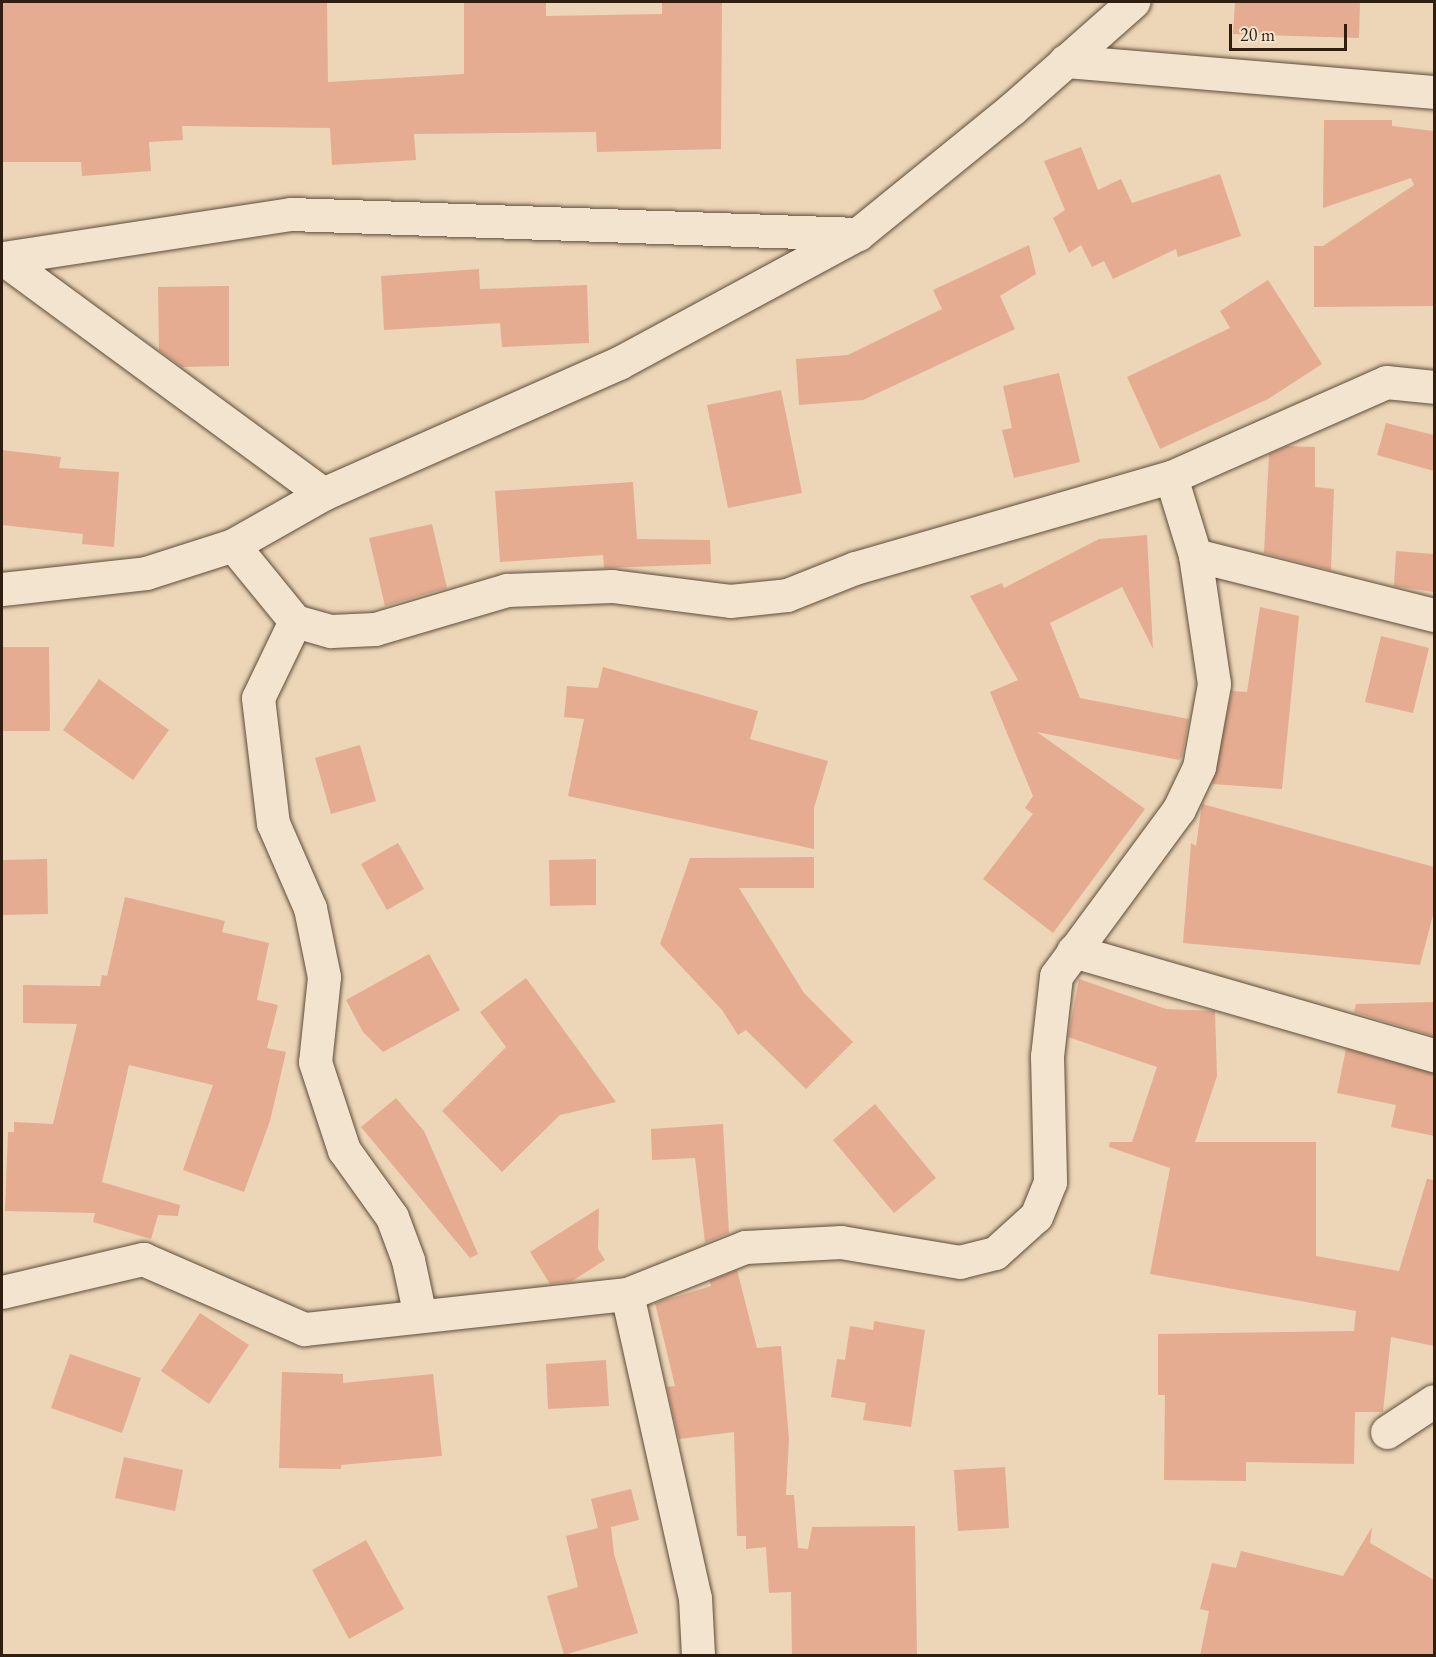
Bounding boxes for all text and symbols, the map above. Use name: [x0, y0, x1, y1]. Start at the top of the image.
scale bar: [1232, 12, 1350, 50]
text: 20 m: [1240, 23, 1275, 46]

